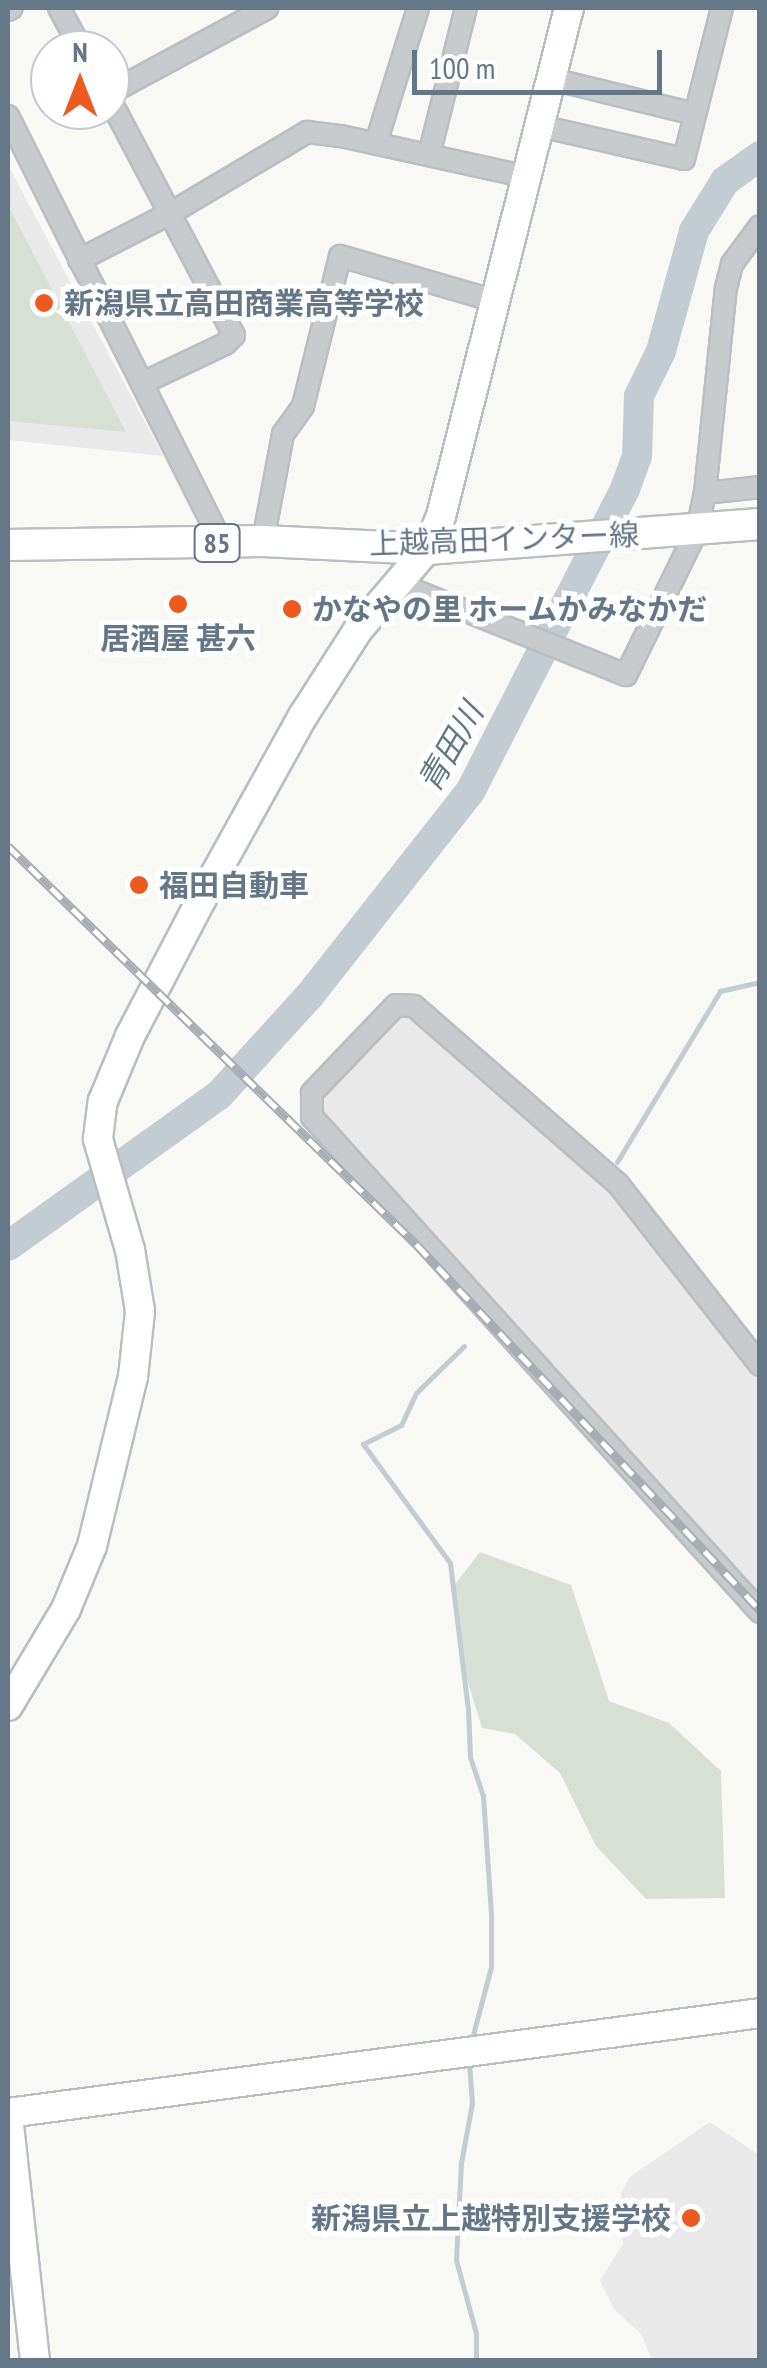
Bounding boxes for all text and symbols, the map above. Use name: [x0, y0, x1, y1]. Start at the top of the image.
north arrow: [30, 30, 130, 130]
scale bar: [417, 30, 667, 92]
text: N: [72, 33, 88, 70]
text: 100 m: [429, 48, 495, 87]
place label: 新潟県立高田商業高等学校: [64, 285, 424, 321]
marker: 新潟県立高田商業高等学校: [33, 292, 55, 314]
street label: 上越高田インター線: [368, 516, 640, 562]
road number: 85: [192, 520, 242, 566]
place label: かなやの里 ホームかみなかだ: [312, 591, 708, 627]
marker: 居酒屋 甚六: [167, 593, 189, 615]
marker: かなやの里 ホームかみなかだ: [281, 598, 303, 620]
place label: 居酒屋 甚六: [100, 620, 256, 656]
water label: 青田川: [409, 696, 491, 798]
place label: 福田自動車: [159, 867, 309, 903]
marker: 福田自動車: [128, 874, 150, 896]
place label: 新潟県立上越特別支援学校: [311, 2200, 671, 2236]
marker: 新潟県立上越特別支援学校: [680, 2207, 702, 2229]

